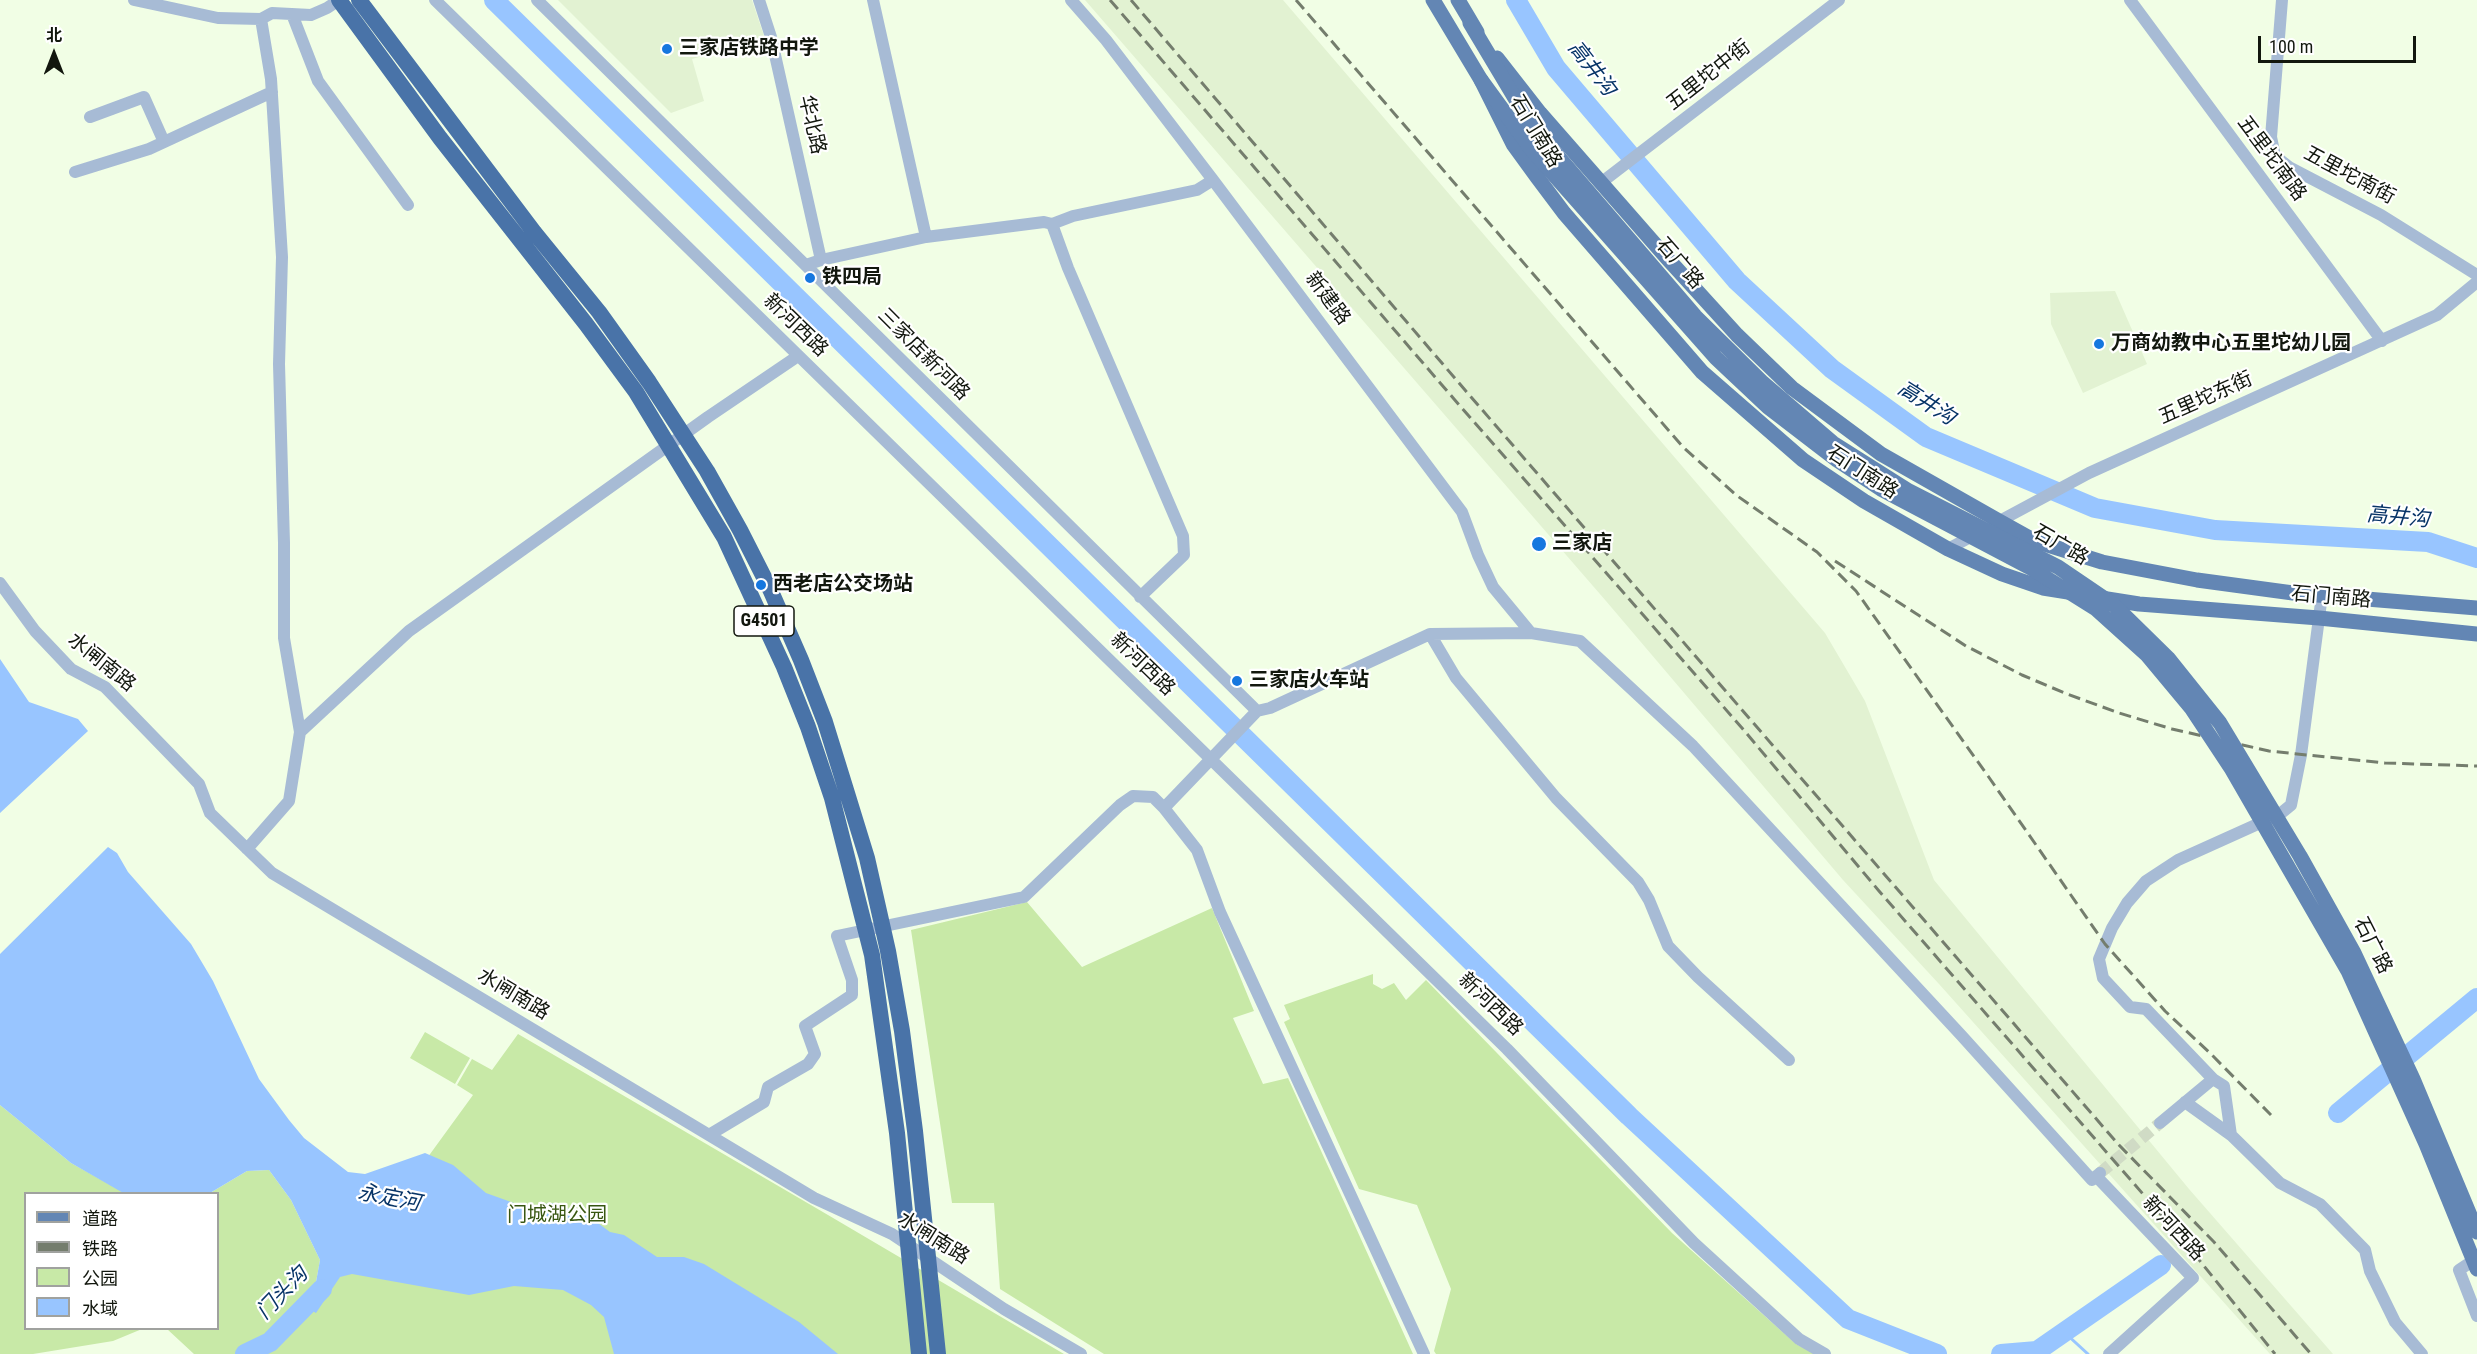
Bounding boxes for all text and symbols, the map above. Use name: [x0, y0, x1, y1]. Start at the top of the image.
north arrow: [24, 24, 84, 84]
scale bar: [2261, 24, 2418, 62]
text: 北: [46, 26, 62, 45]
water label: 高井沟: [1562, 36, 1620, 102]
street label: 五里坨中街: [1662, 36, 1756, 116]
text: 100 m: [2269, 36, 2313, 57]
place label: 三家店铁路中学: [679, 37, 819, 61]
marker: 三家店铁路中学: [660, 42, 674, 56]
street label: 石门南路: [1504, 92, 1566, 172]
street label: 华北路: [793, 93, 829, 157]
street label: 五里坨南路: [2231, 112, 2311, 206]
street label: 五里坨南街: [2299, 142, 2399, 210]
street label: 石广路: [1650, 233, 1708, 295]
place label: 铁四局: [822, 266, 882, 290]
street label: 新建路: [1299, 268, 1355, 330]
marker: 铁四局: [803, 271, 817, 285]
street label: 新河西路: [758, 290, 832, 362]
street label: 三家店新河路: [872, 304, 974, 406]
place label: 万商幼教中心五里坨幼儿园: [2111, 332, 2351, 356]
marker: 万商幼教中心五里坨幼儿园: [2092, 337, 2106, 351]
street label: 五里坨东街: [2155, 368, 2257, 430]
water label: 高井沟: [1893, 377, 1959, 431]
street label: 石门南路: [1822, 441, 1902, 505]
water label: 高井沟: [2366, 503, 2430, 533]
street label: 石广路: [2028, 521, 2092, 571]
place label: 三家店: [1552, 532, 1612, 556]
marker: 三家店: [1530, 535, 1548, 553]
place label: 西老店公交场站: [773, 573, 913, 597]
marker: 西老店公交场站: [754, 578, 768, 592]
street label: 石门南路: [2290, 583, 2372, 613]
road number: G4501: [734, 606, 794, 636]
street label: 水闸南路: [62, 629, 140, 697]
street label: 新河西路: [1105, 629, 1179, 701]
place label: 三家店火车站: [1249, 669, 1369, 693]
marker: 三家店火车站: [1230, 674, 1244, 688]
street label: 石广路: [2348, 914, 2396, 978]
street label: 水闸南路: [473, 964, 553, 1026]
street label: 新河西路: [1453, 969, 1527, 1041]
water label: 永定河: [356, 1181, 422, 1217]
legend: [24, 1192, 219, 1330]
street label: 新河西路: [2137, 1192, 2209, 1266]
park label: 门城湖公园: [507, 1204, 607, 1228]
text: 道路: [82, 1208, 118, 1229]
street label: 水闸南路: [893, 1208, 973, 1270]
text: 铁路: [82, 1238, 118, 1259]
water label: 门头沟: [252, 1263, 314, 1325]
text: 公园: [82, 1268, 118, 1289]
text: 水域: [82, 1298, 118, 1319]

